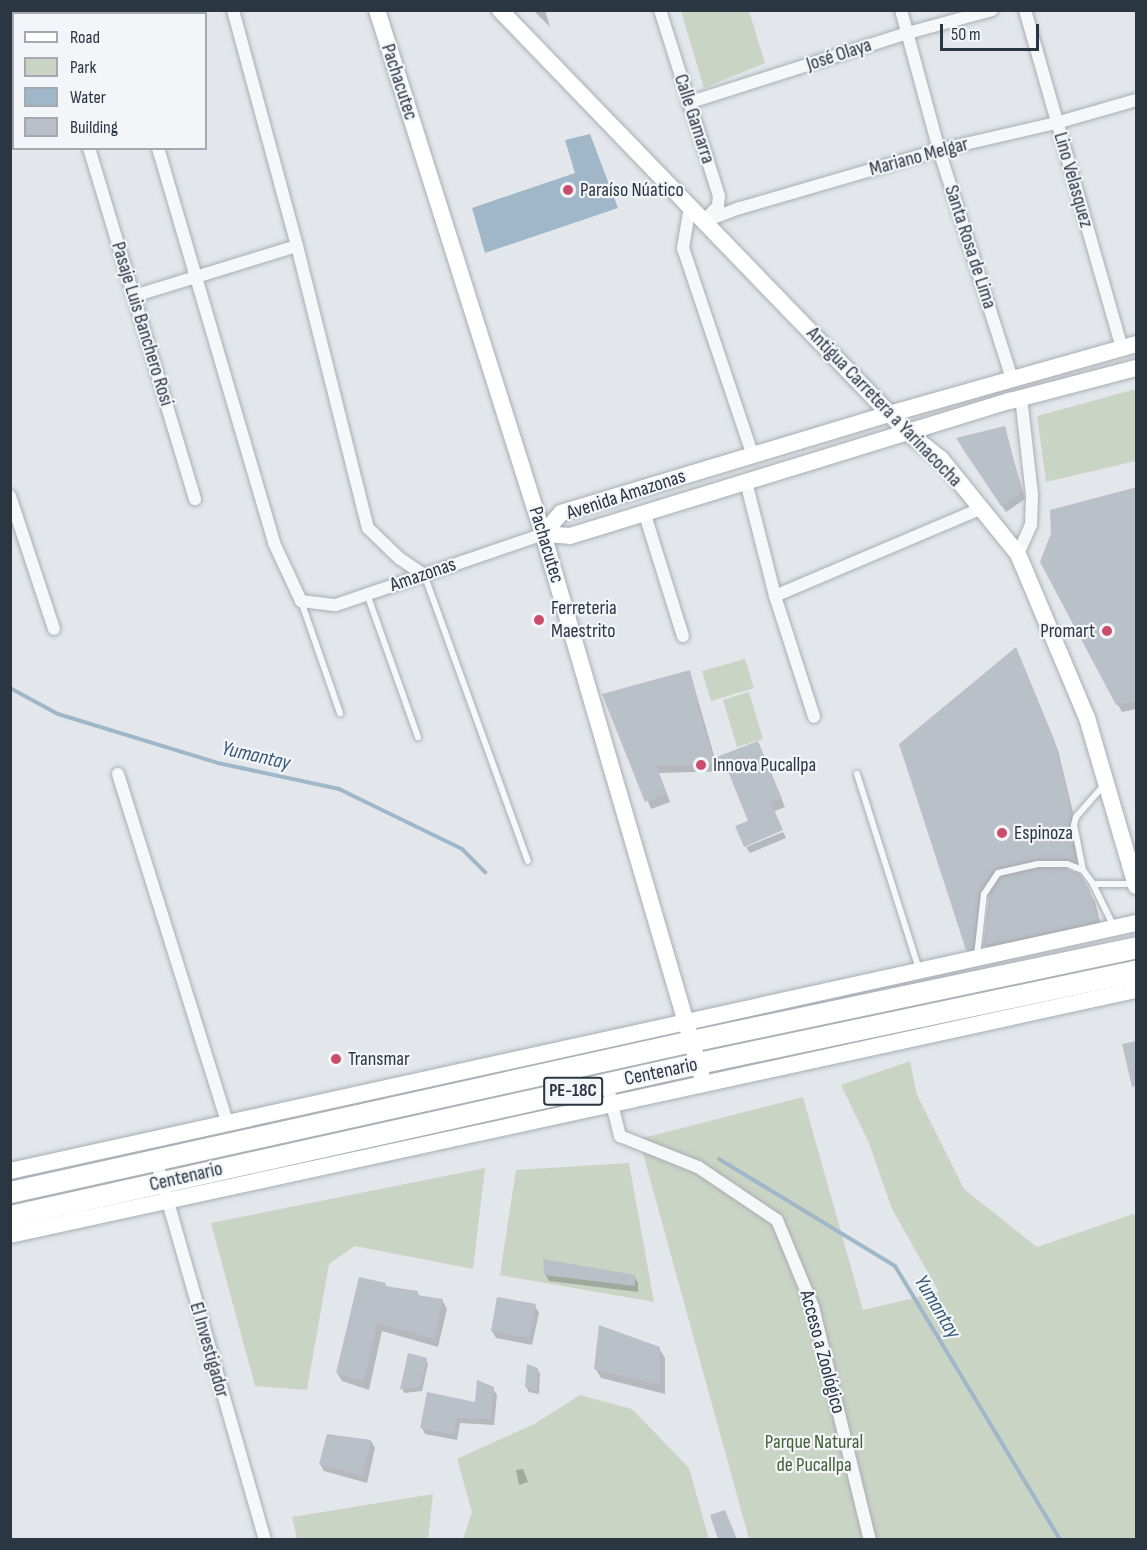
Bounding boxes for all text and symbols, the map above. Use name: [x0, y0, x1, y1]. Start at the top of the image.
legend: [12, 12, 207, 150]
scale bar: [943, 12, 1042, 50]
text: 50 m: [951, 24, 981, 45]
text: Road: [70, 27, 100, 48]
street label: José Olaya: [803, 33, 875, 77]
street label: Pachacutec: [375, 41, 423, 123]
text: Park: [70, 57, 96, 78]
street label: Calle Gamarra: [668, 71, 720, 167]
text: Water: [70, 87, 106, 108]
text: Building: [70, 117, 118, 138]
street label: Lino Velasquez: [1048, 130, 1098, 230]
street label: Mariano Melgar: [867, 132, 971, 182]
place label: Paraíso Núatico: [580, 178, 684, 202]
street label: Santa Rosa de Lima: [939, 182, 1001, 312]
marker: Paraíso Núatico: [561, 183, 575, 197]
street label: Pasaje Luis Banchero Rosi: [106, 239, 178, 409]
street label: Antigua Carretera a Yarinacocha: [801, 322, 967, 492]
street label: Avenida Amazonas: [564, 464, 688, 526]
street label: Pachacutec: [523, 504, 569, 586]
street label: Amazonas: [387, 553, 459, 597]
place label: Ferreteria Maestrito: [551, 596, 617, 643]
marker: Ferreteria Maestrito: [532, 613, 546, 627]
place label: Promart: [1040, 619, 1095, 643]
marker: Promart: [1100, 624, 1114, 638]
water label: Yumantay: [219, 736, 293, 776]
place label: Innova Pucallpa: [713, 753, 816, 777]
marker: Innova Pucallpa: [694, 758, 708, 772]
place label: Espinoza: [1014, 821, 1073, 845]
marker: Espinoza: [995, 826, 1009, 840]
place label: Transmar: [348, 1047, 410, 1071]
marker: Transmar: [329, 1052, 343, 1066]
street label: Centenario: [622, 1053, 700, 1091]
road number: PE-18C: [543, 1076, 603, 1106]
street label: Centenario: [147, 1157, 225, 1197]
water label: Yumantay: [908, 1271, 966, 1343]
street label: Acceso a Zoológico: [794, 1288, 850, 1416]
street label: El Investigador: [184, 1300, 234, 1400]
park label: Parque Natural de Pucallpa: [765, 1430, 863, 1477]

